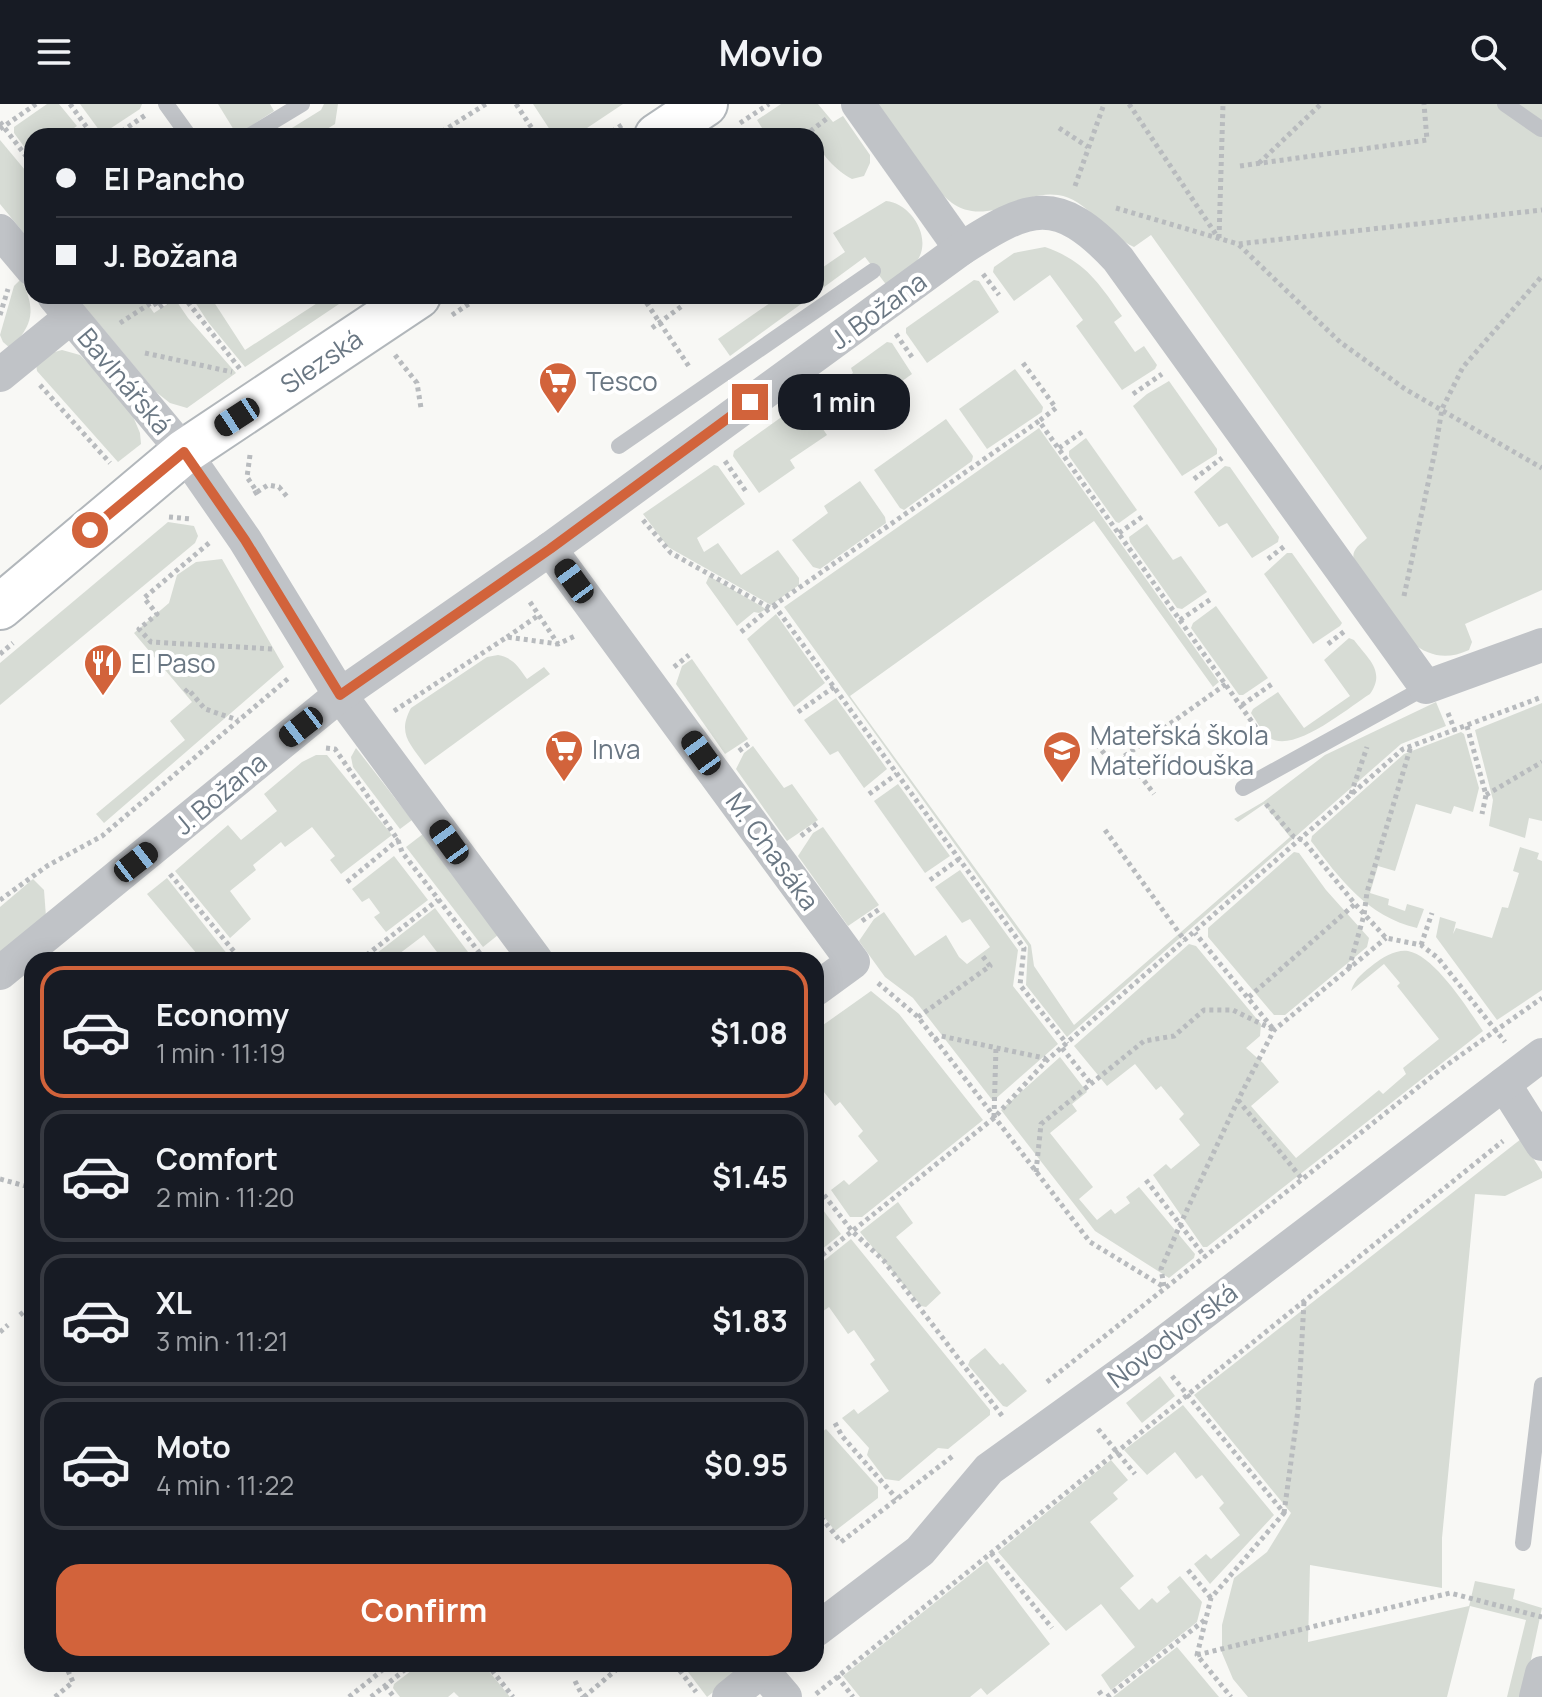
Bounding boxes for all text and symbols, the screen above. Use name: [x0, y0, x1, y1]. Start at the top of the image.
text: Movio: [719, 28, 823, 77]
icon: menu: [32, 30, 76, 74]
icon: search: [1466, 30, 1510, 74]
text: El Pancho: [104, 158, 245, 199]
text: J. Božana: [104, 235, 238, 276]
street label: J. Božana: [823, 263, 933, 357]
street label: Bavlnářská: [70, 320, 180, 442]
street label: Slezská: [273, 320, 369, 402]
supermarket icon: Tesco: [537, 360, 579, 415]
place label: Tesco: [586, 363, 658, 399]
callout: 1 min: [778, 374, 910, 430]
route end: [732, 384, 768, 420]
text: 1 min: [812, 384, 876, 420]
car: [210, 394, 264, 440]
route start: [72, 512, 108, 548]
car: [550, 555, 598, 607]
restaurant icon: El Paso: [82, 642, 124, 697]
place label: El Paso: [131, 645, 216, 681]
car: [275, 703, 327, 751]
place label: Mateřská škola Mateřídouška: [1090, 717, 1269, 783]
car: [677, 727, 725, 779]
supermarket icon: Inva: [543, 728, 585, 783]
school or university icon: Mateřská škola Mateřídouška: [1041, 729, 1083, 784]
place label: Inva: [592, 731, 640, 767]
street label: J. Božana: [166, 744, 274, 842]
street label: M. Chasáka: [718, 785, 828, 917]
car: [425, 816, 473, 868]
car: [110, 838, 162, 886]
text: Economy: [156, 994, 289, 1035]
icon: car: [60, 996, 132, 1068]
text: $1.08: [710, 1012, 788, 1053]
text: 1 min · 11:19: [156, 1035, 286, 1071]
text: Comfort: [156, 1138, 278, 1179]
icon: car: [60, 1140, 132, 1212]
text: $1.45: [712, 1156, 788, 1197]
text: 2 min · 11:20: [156, 1179, 295, 1215]
street label: Novodvorská: [1100, 1274, 1244, 1396]
text: XL: [156, 1282, 192, 1323]
icon: car: [60, 1284, 132, 1356]
text: $1.83: [712, 1300, 788, 1341]
text: 3 min · 11:21: [156, 1323, 288, 1359]
text: Moto: [156, 1426, 231, 1467]
icon: car: [60, 1428, 132, 1500]
text: $0.95: [704, 1444, 788, 1485]
text: 4 min · 11:22: [156, 1467, 294, 1503]
button: Confirm: [56, 1564, 792, 1656]

